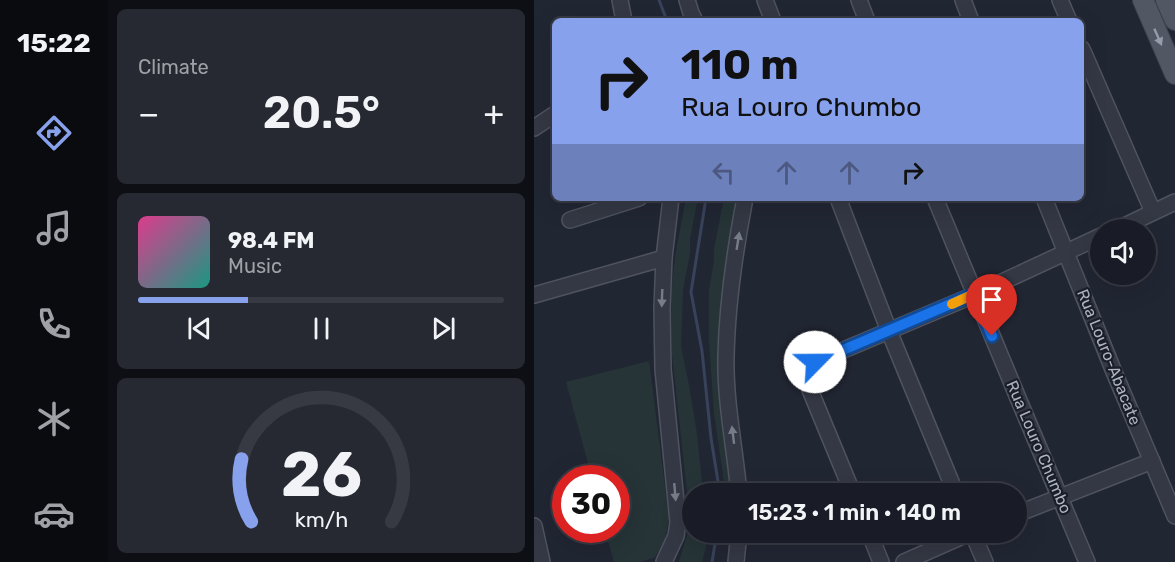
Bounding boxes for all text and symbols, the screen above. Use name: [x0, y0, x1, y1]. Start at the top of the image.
text: 15:22: [17, 27, 91, 59]
one-way arrow: [1154, 29, 1163, 46]
text: 110 m: [681, 40, 799, 90]
icon: right: [582, 42, 660, 120]
text: Climate: [138, 55, 209, 79]
text: 20.5°: [263, 86, 380, 139]
text: Rua Louro Chumbo: [681, 91, 921, 123]
text: −: [138, 94, 159, 133]
text: +: [483, 94, 504, 133]
icon: directions: [33, 112, 75, 154]
icon: left: [707, 156, 740, 189]
icon: ahead: [770, 156, 803, 189]
icon: ahead: [833, 156, 866, 189]
icon: right: [896, 156, 929, 189]
icon: music: [33, 207, 75, 249]
map controls: [1090, 219, 1156, 285]
button: sound: [1090, 219, 1156, 285]
text: 98.4 FM: [228, 227, 315, 254]
one-way arrow: [733, 232, 742, 251]
text: Music: [228, 254, 282, 278]
pin: [966, 274, 1017, 336]
icon: arrive: [975, 283, 1008, 316]
street label: Rua Louro-Abacate: [1073, 286, 1145, 428]
one-way arrow: [658, 289, 667, 308]
icon: phone: [33, 303, 75, 345]
icon: previous: [183, 312, 216, 345]
icon: pause: [305, 312, 338, 345]
icon: next: [427, 312, 460, 345]
position arrow: [783, 330, 847, 394]
street label: Rua Louro Chumbo: [1002, 378, 1076, 516]
icon: climate: [33, 398, 75, 440]
one-way arrow: [728, 426, 738, 445]
text: 26: [280, 439, 362, 513]
speed limit sign: 30: [552, 465, 630, 543]
one-way arrow: [670, 483, 680, 502]
icon: car: [33, 493, 75, 535]
text: 15:23 · 1 min · 140 m: [748, 499, 961, 526]
text: km/h: [294, 508, 348, 533]

